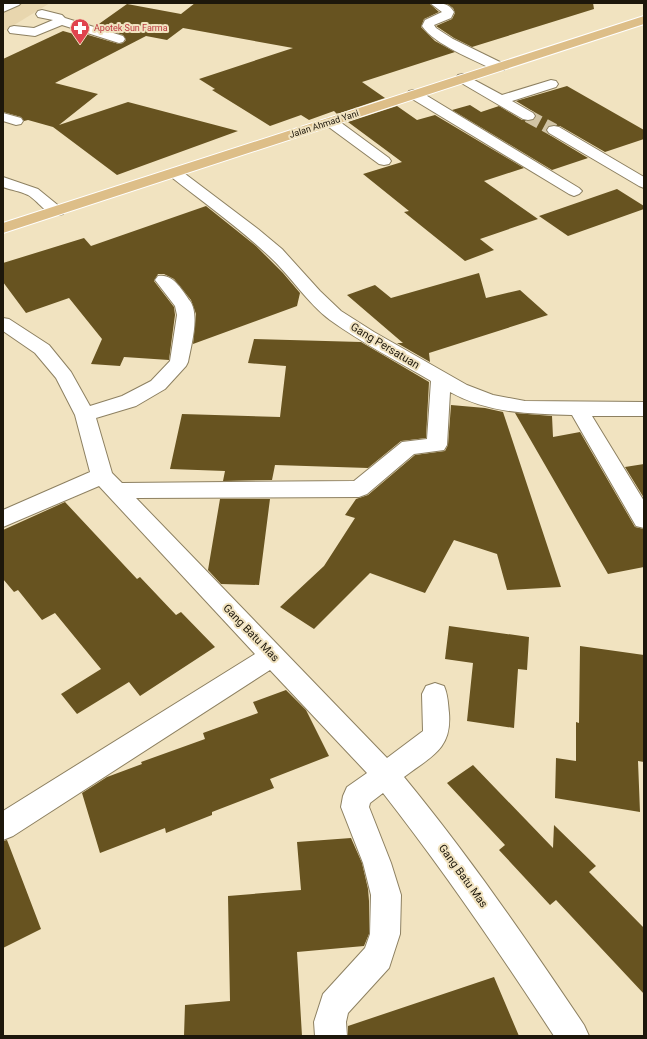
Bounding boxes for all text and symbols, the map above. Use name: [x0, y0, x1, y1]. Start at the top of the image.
pharmacy icon: Apotek Sun Farma: [69, 17, 91, 45]
place label: Apotek Sun Farma: [94, 23, 168, 33]
street label: Jalan Ahmad Yani: [288, 108, 360, 140]
street label: Gang Persatuan: [348, 320, 422, 372]
street label: Gang Batu Mas: [220, 602, 282, 665]
street label: Gang Batu Mas: [436, 842, 490, 910]

